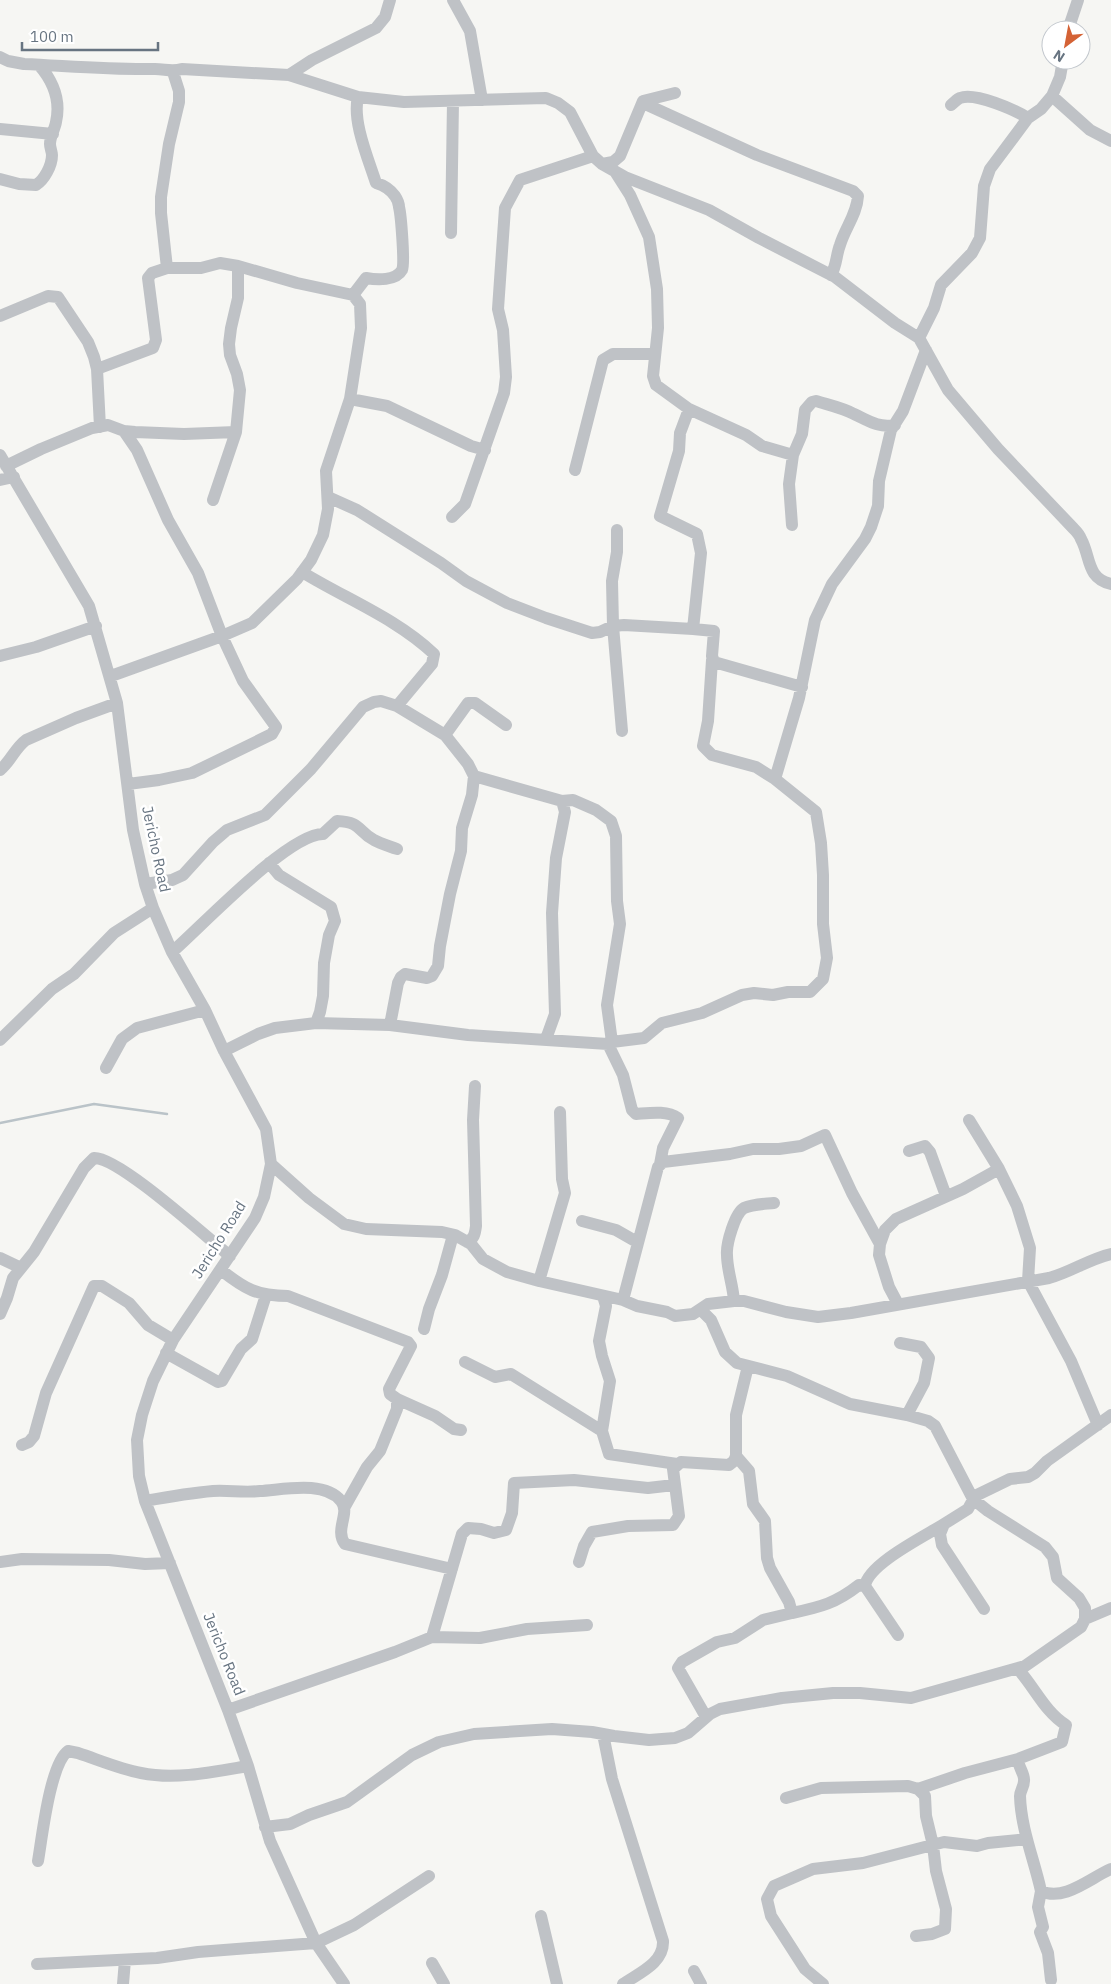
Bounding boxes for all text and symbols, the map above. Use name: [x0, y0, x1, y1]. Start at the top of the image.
scale bar: [22, 20, 159, 52]
north arrow: [1041, 20, 1091, 70]
text: 100 m: [30, 27, 74, 46]
text: N: [1050, 46, 1068, 66]
street label: Jericho Road: [138, 804, 175, 894]
street label: Jericho Road: [187, 1198, 250, 1282]
street label: Jericho Road: [199, 1610, 250, 1698]

